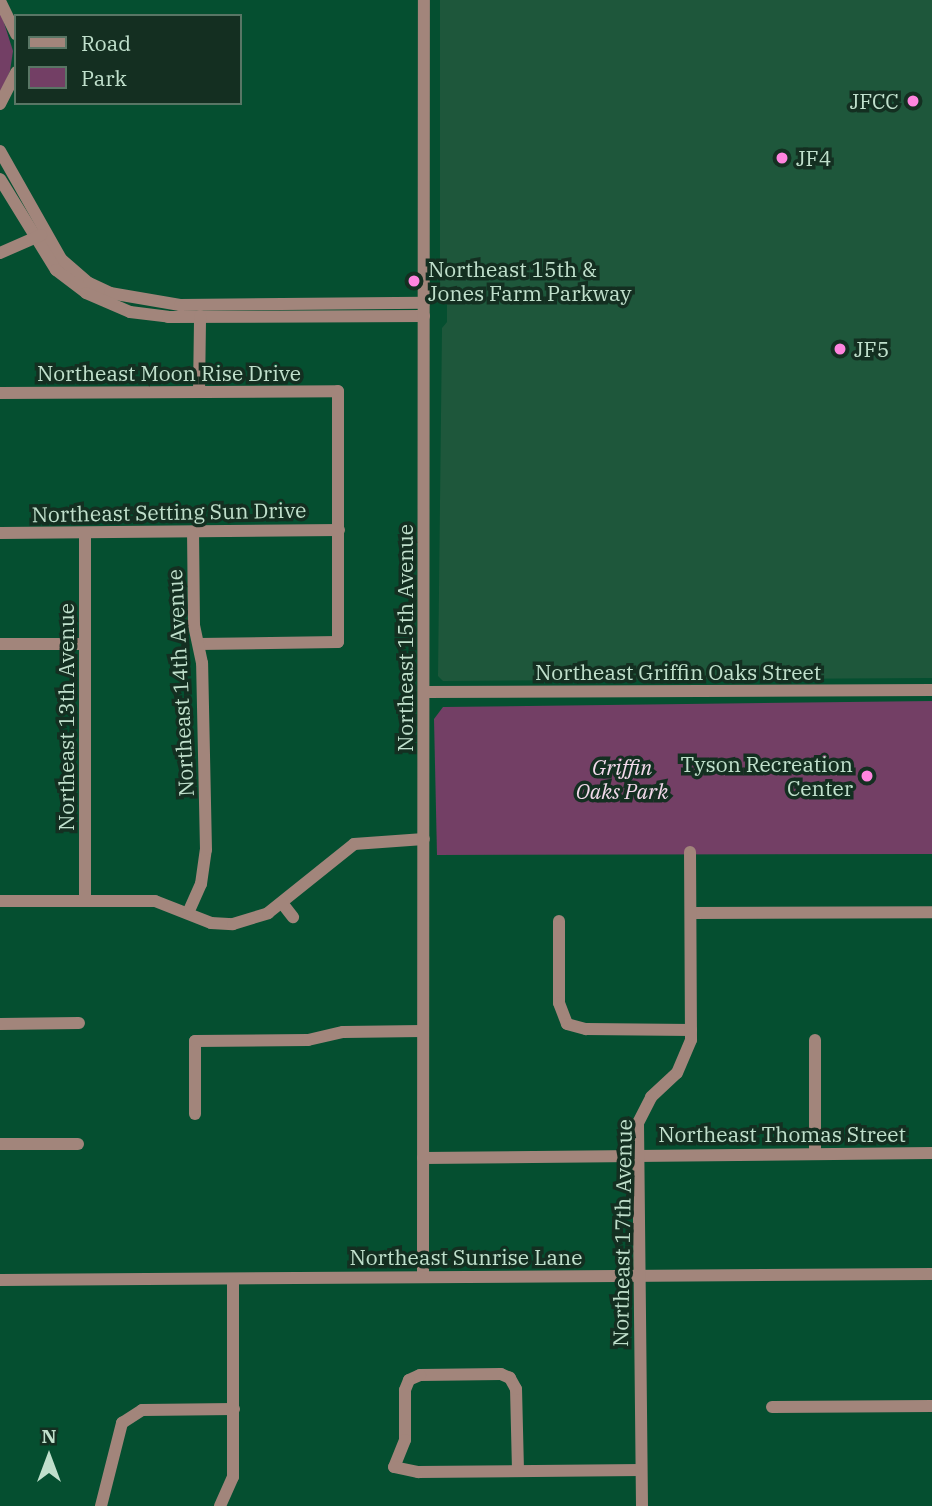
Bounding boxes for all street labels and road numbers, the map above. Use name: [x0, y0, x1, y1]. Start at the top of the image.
street label: Northeast Moon Rise Drive: [37, 360, 301, 386]
street label: Northeast Setting Sun Drive: [31, 497, 307, 527]
street label: Northeast 15th Avenue: [392, 524, 418, 752]
street label: Northeast 14th Avenue: [161, 569, 199, 797]
street label: Northeast 13th Avenue: [53, 603, 79, 831]
street label: Northeast Griffin Oaks Street: [535, 659, 821, 685]
street label: Northeast 17th Avenue: [607, 1119, 637, 1347]
street label: Northeast Thomas Street: [658, 1121, 906, 1147]
street label: Northeast Sunrise Lane: [349, 1244, 583, 1270]

